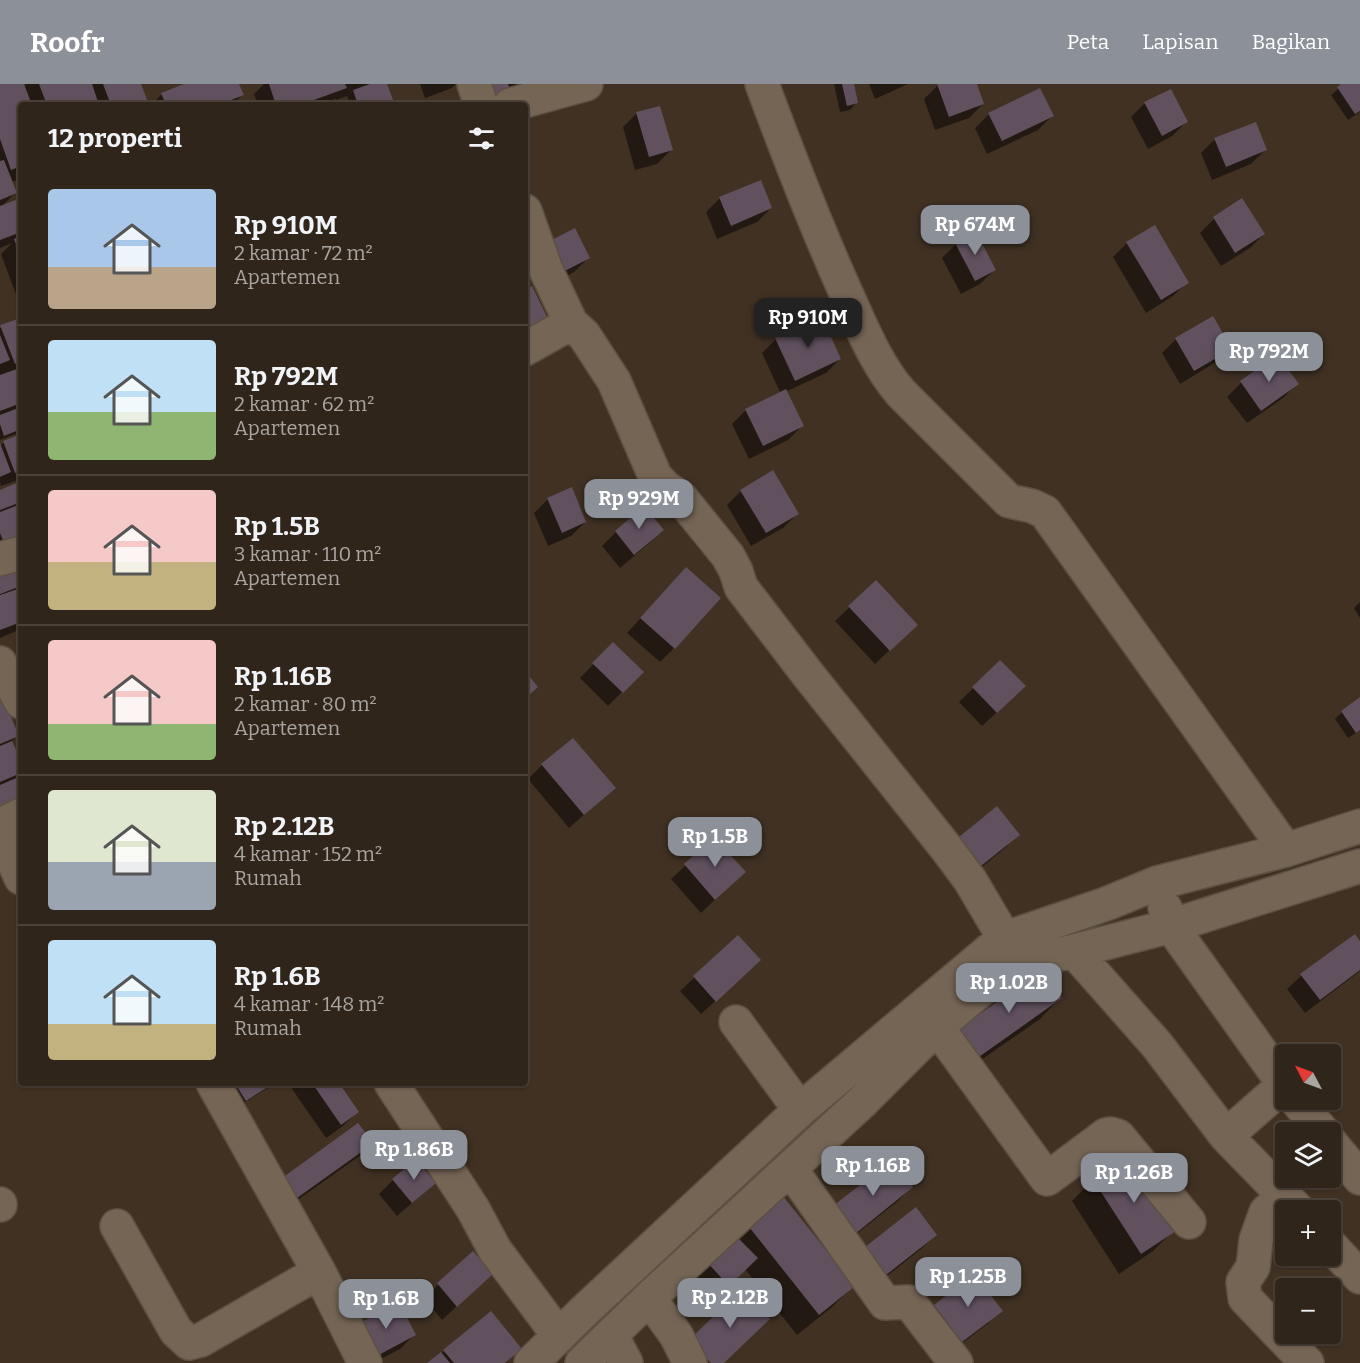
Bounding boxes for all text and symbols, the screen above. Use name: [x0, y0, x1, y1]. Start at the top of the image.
text: Roofr: [30, 26, 104, 59]
text: Peta: [1067, 29, 1109, 55]
text: Lapisan: [1142, 29, 1219, 55]
text: Bagikan: [1252, 29, 1330, 55]
icon: filters: [465, 122, 498, 155]
text: 12 properti: [48, 123, 182, 154]
pin: Rp 674M: [920, 205, 1030, 256]
text: Rp 910M: [234, 210, 337, 241]
text: Rp 674M: [935, 212, 1015, 236]
icon: home: [96, 213, 168, 285]
text: 2 kamar · 72 m²: [234, 241, 373, 265]
text: Apartemen: [234, 265, 340, 289]
pin: Rp 910M: [753, 298, 863, 349]
text: Rp 910M: [768, 305, 848, 329]
pin: Rp 792M: [1214, 332, 1324, 383]
text: Rp 792M: [1229, 339, 1309, 363]
text: Rp 792M: [234, 361, 338, 392]
icon: home: [96, 364, 168, 436]
text: 2 kamar · 62 m²: [234, 392, 374, 416]
text: Apartemen: [234, 416, 340, 440]
pin: Rp 929M: [584, 479, 694, 530]
text: Rp 929M: [598, 486, 680, 510]
text: Rp 1.5B: [234, 511, 320, 542]
icon: home: [96, 514, 168, 586]
text: 3 kamar · 110 m²: [234, 542, 381, 566]
text: Apartemen: [234, 566, 340, 590]
text: Rp 1.16B: [234, 661, 332, 692]
icon: home: [96, 664, 168, 736]
text: 2 kamar · 80 m²: [234, 692, 377, 716]
text: Apartemen: [234, 716, 340, 740]
text: Rp 2.12B: [234, 811, 335, 842]
icon: home: [96, 814, 168, 886]
pin: Rp 1.5B: [660, 817, 770, 868]
text: Rp 1.5B: [682, 824, 748, 848]
text: 4 kamar · 152 m²: [234, 842, 382, 866]
text: Rumah: [234, 866, 302, 890]
text: Rp 1.6B: [234, 961, 321, 992]
pin: Rp 1.02B: [947, 963, 1071, 1014]
icon: home: [96, 964, 168, 1036]
text: Rp 1.02B: [970, 970, 1048, 994]
text: 4 kamar · 148 m²: [234, 992, 384, 1016]
text: Rumah: [234, 1016, 302, 1040]
north arrow: [1275, 1044, 1341, 1110]
map controls: [1275, 1044, 1341, 1344]
button: layers: [1275, 1122, 1341, 1188]
pin: Rp 1.86B: [352, 1130, 476, 1181]
text: Rp 1.86B: [374, 1137, 454, 1161]
pin: Rp 1.16B: [811, 1146, 935, 1197]
text: Rp 1.16B: [835, 1153, 911, 1177]
pin: Rp 1.26B: [1072, 1153, 1196, 1204]
text: Rp 1.26B: [1095, 1160, 1173, 1184]
button: +: [1275, 1200, 1341, 1266]
pin: Rp 1.25B: [906, 1257, 1030, 1308]
text: Rp 1.25B: [929, 1264, 1007, 1288]
pin: Rp 2.12B: [668, 1278, 792, 1329]
button: −: [1275, 1278, 1341, 1344]
pin: Rp 1.6B: [331, 1279, 441, 1330]
text: Rp 2.12B: [691, 1285, 769, 1309]
text: Rp 1.6B: [353, 1286, 419, 1310]

